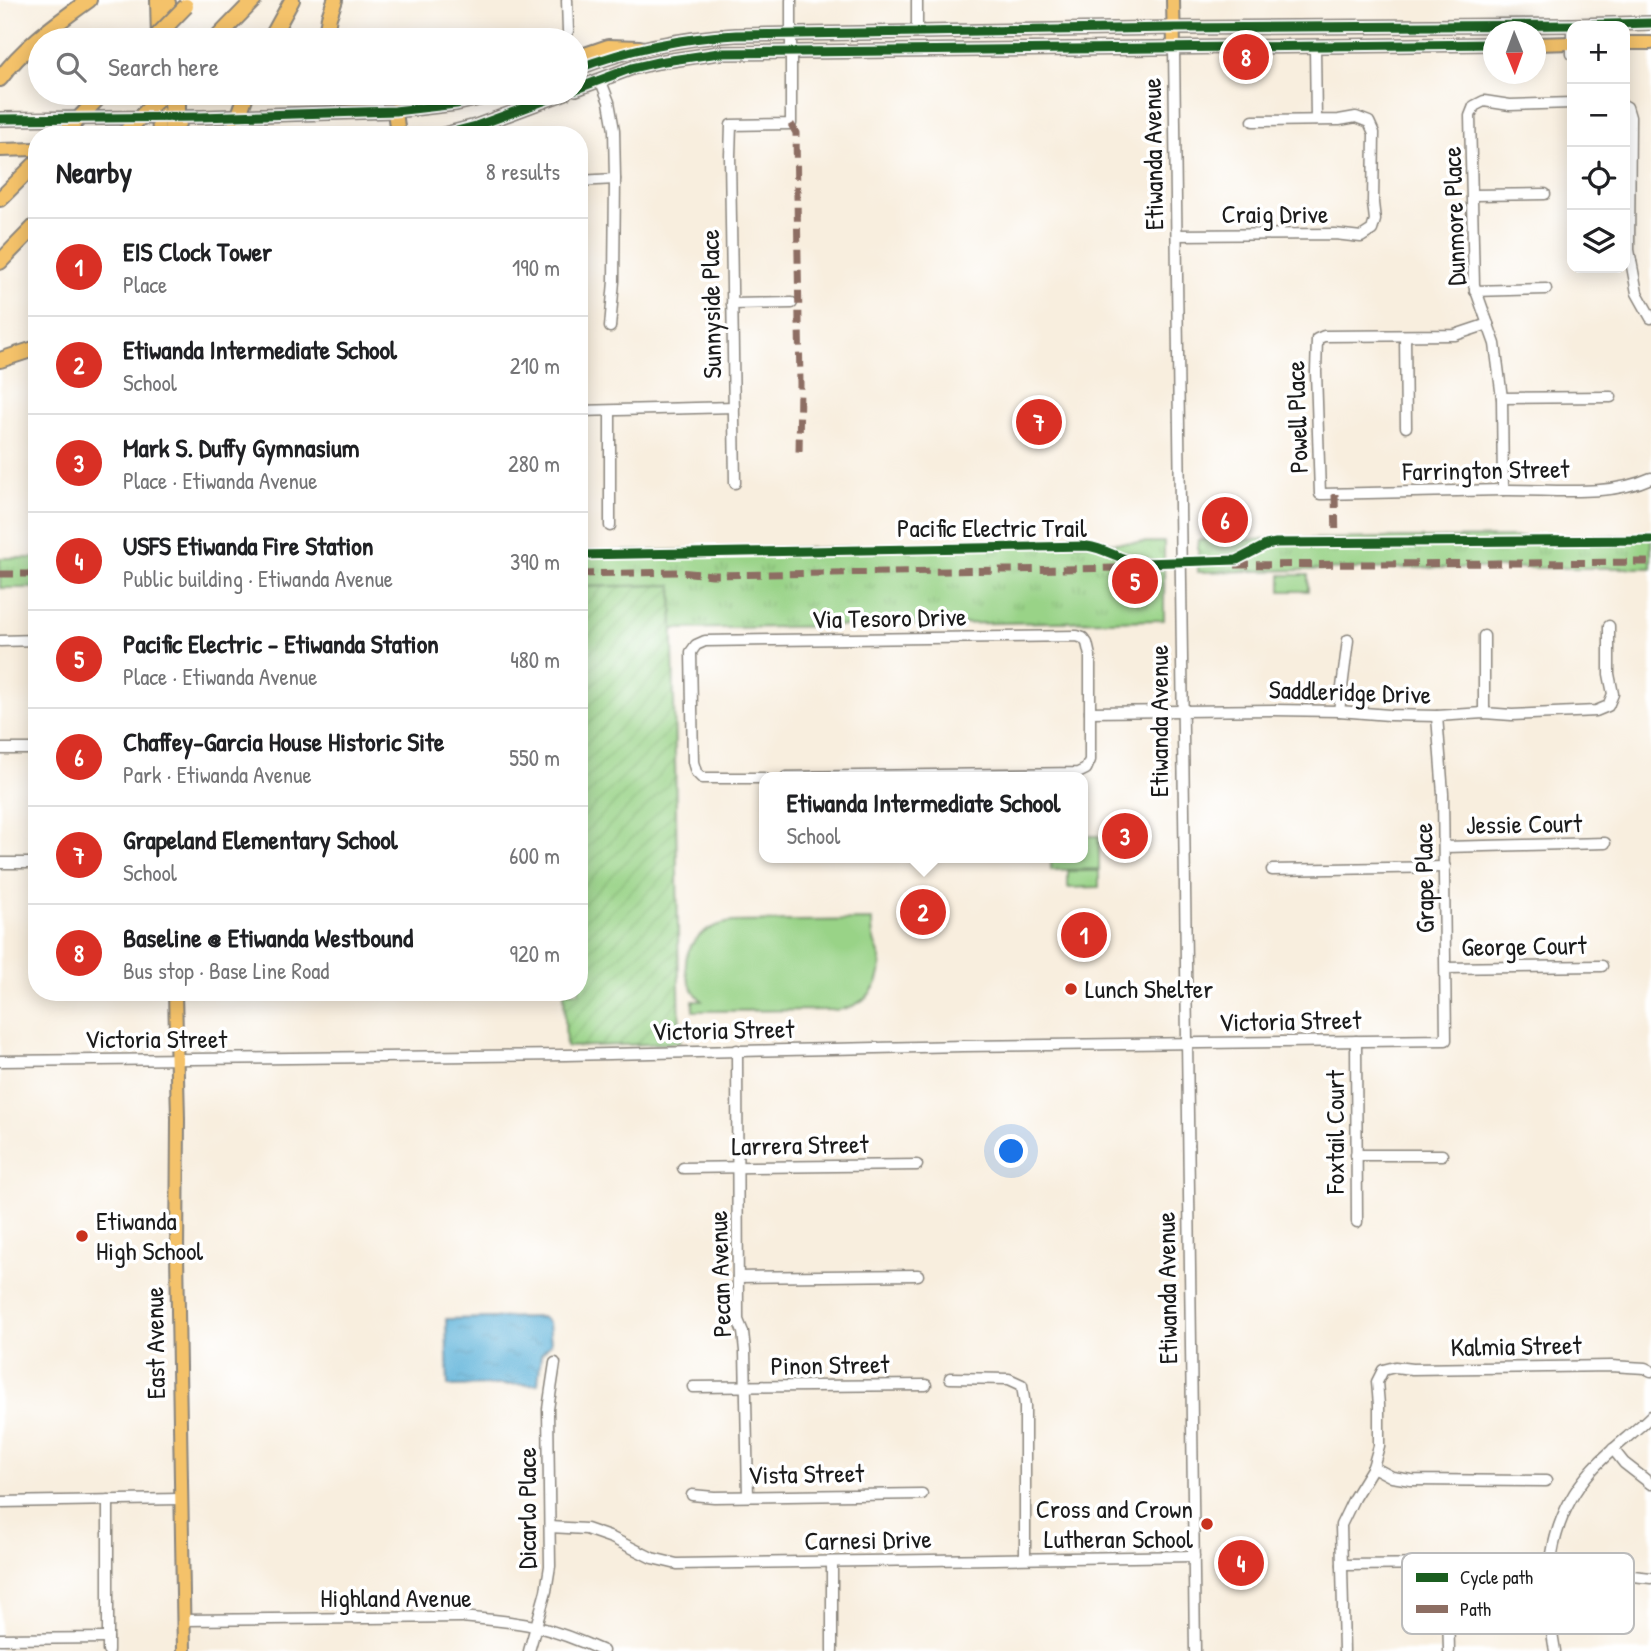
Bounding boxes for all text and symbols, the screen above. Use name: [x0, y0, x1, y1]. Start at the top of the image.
north arrow: [1483, 21, 1546, 84]
map controls: [1567, 21, 1630, 273]
button: +: [1567, 21, 1630, 84]
search box: [28, 28, 588, 105]
pin: 8: [1223, 31, 1269, 83]
icon: search: [52, 48, 90, 86]
text: Search here: [108, 49, 219, 84]
street label: Etiwanda Avenue: [1134, 77, 1171, 231]
button: −: [1567, 84, 1630, 147]
street label: Dunmore Place: [1434, 146, 1473, 286]
button: locate: [1567, 147, 1630, 210]
text: Nearby: [56, 152, 132, 192]
text: 8 results: [486, 156, 560, 187]
street label: Craig Drive: [1222, 196, 1328, 231]
button: layers: [1567, 210, 1630, 273]
street label: Sunnyside Place: [692, 229, 729, 379]
text: EIS Clock Tower: [123, 234, 272, 269]
text: 1: [75, 252, 83, 283]
text: 190 m: [512, 252, 560, 283]
text: Place: [123, 269, 167, 300]
text: Etiwanda Intermediate School: [123, 332, 397, 367]
text: 2: [74, 350, 84, 381]
text: 210 m: [510, 350, 560, 381]
street label: Powell Place: [1277, 360, 1316, 474]
text: School: [123, 367, 177, 398]
pin: 7: [1016, 396, 1062, 448]
text: Mark S. Duffy Gymnasium: [123, 430, 359, 465]
text: 3: [74, 448, 84, 479]
text: 280 m: [508, 448, 560, 479]
street label: Farrington Street: [1401, 451, 1571, 488]
text: Place · Etiwanda Avenue: [123, 465, 317, 496]
pin: 6: [1202, 494, 1248, 546]
street label: Pacific Electric Trail: [897, 510, 1087, 545]
text: USFS Etiwanda Fire Station: [123, 528, 373, 563]
text: 4: [75, 546, 83, 577]
text: 390 m: [510, 546, 560, 577]
pin: 5: [1112, 555, 1158, 607]
text: Public building · Etiwanda Avenue: [123, 563, 393, 594]
street label: Via Tesoro Drive: [811, 599, 967, 636]
text: Pacific Electric - Etiwanda Station: [123, 626, 439, 661]
text: 5: [74, 644, 84, 675]
text: 480 m: [510, 644, 560, 675]
street label: Etiwanda Avenue: [1141, 645, 1176, 797]
text: Place · Etiwanda Avenue: [123, 661, 317, 692]
street label: Saddleridge Drive: [1268, 671, 1432, 712]
text: Chaffey-Garcia House Historic Site: [123, 724, 444, 759]
text: 6: [74, 742, 84, 773]
text: 550 m: [509, 742, 560, 773]
text: Park · Etiwanda Avenue: [123, 759, 312, 790]
popup: [759, 772, 1088, 863]
text: Etiwanda Intermediate School: [787, 785, 1061, 820]
street label: Jessie Court: [1466, 805, 1583, 842]
pin: 3: [1102, 810, 1148, 862]
text: School: [787, 820, 840, 851]
text: Grapeland Elementary School: [123, 822, 398, 857]
street label: Grape Place: [1405, 823, 1442, 933]
text: 7: [73, 840, 85, 871]
text: 600 m: [509, 840, 560, 871]
text: School: [123, 857, 177, 888]
pin: 2: [900, 886, 946, 938]
pin: 1: [1061, 909, 1107, 961]
text: Baseline @ Etiwanda Westbound: [123, 920, 413, 955]
street label: George Court: [1461, 927, 1588, 964]
text: 8: [74, 938, 84, 969]
text: 920 m: [510, 938, 560, 969]
text: Bus stop · Base Line Road: [123, 955, 329, 986]
place label: Lunch Shelter: [1085, 971, 1213, 1006]
marker: Lunch Shelter: [1063, 981, 1079, 997]
street label: Victoria Street: [1218, 1002, 1363, 1039]
street label: Victoria Street: [651, 1011, 796, 1048]
street label: Victoria Street: [85, 1021, 228, 1056]
street label: Foxtail Court: [1317, 1069, 1352, 1195]
street label: Larrera Street: [731, 1126, 870, 1163]
your location: [994, 1134, 1028, 1168]
place label: Etiwanda High School: [96, 1203, 203, 1268]
street label: Pecan Avenue: [700, 1210, 739, 1338]
street label: Etiwanda Avenue: [1148, 1211, 1185, 1365]
marker: Etiwanda High School: [74, 1228, 90, 1244]
street label: East Avenue: [136, 1286, 173, 1400]
street label: Kalmia Street: [1450, 1327, 1583, 1364]
street label: Pinon Street: [770, 1346, 891, 1383]
street label: Dicarlo Place: [509, 1447, 544, 1569]
street label: Vista Street: [748, 1455, 865, 1492]
place label: Cross and Crown Lutheran School: [1036, 1491, 1193, 1556]
marker: Cross and Crown Lutheran School: [1199, 1516, 1215, 1532]
street label: Carnesi Drive: [804, 1521, 932, 1558]
pin: 4: [1218, 1537, 1264, 1589]
legend: [1402, 1553, 1634, 1634]
text: Cycle path: [1460, 1564, 1533, 1590]
street label: Highland Avenue: [320, 1580, 472, 1615]
text: Path: [1460, 1596, 1491, 1622]

